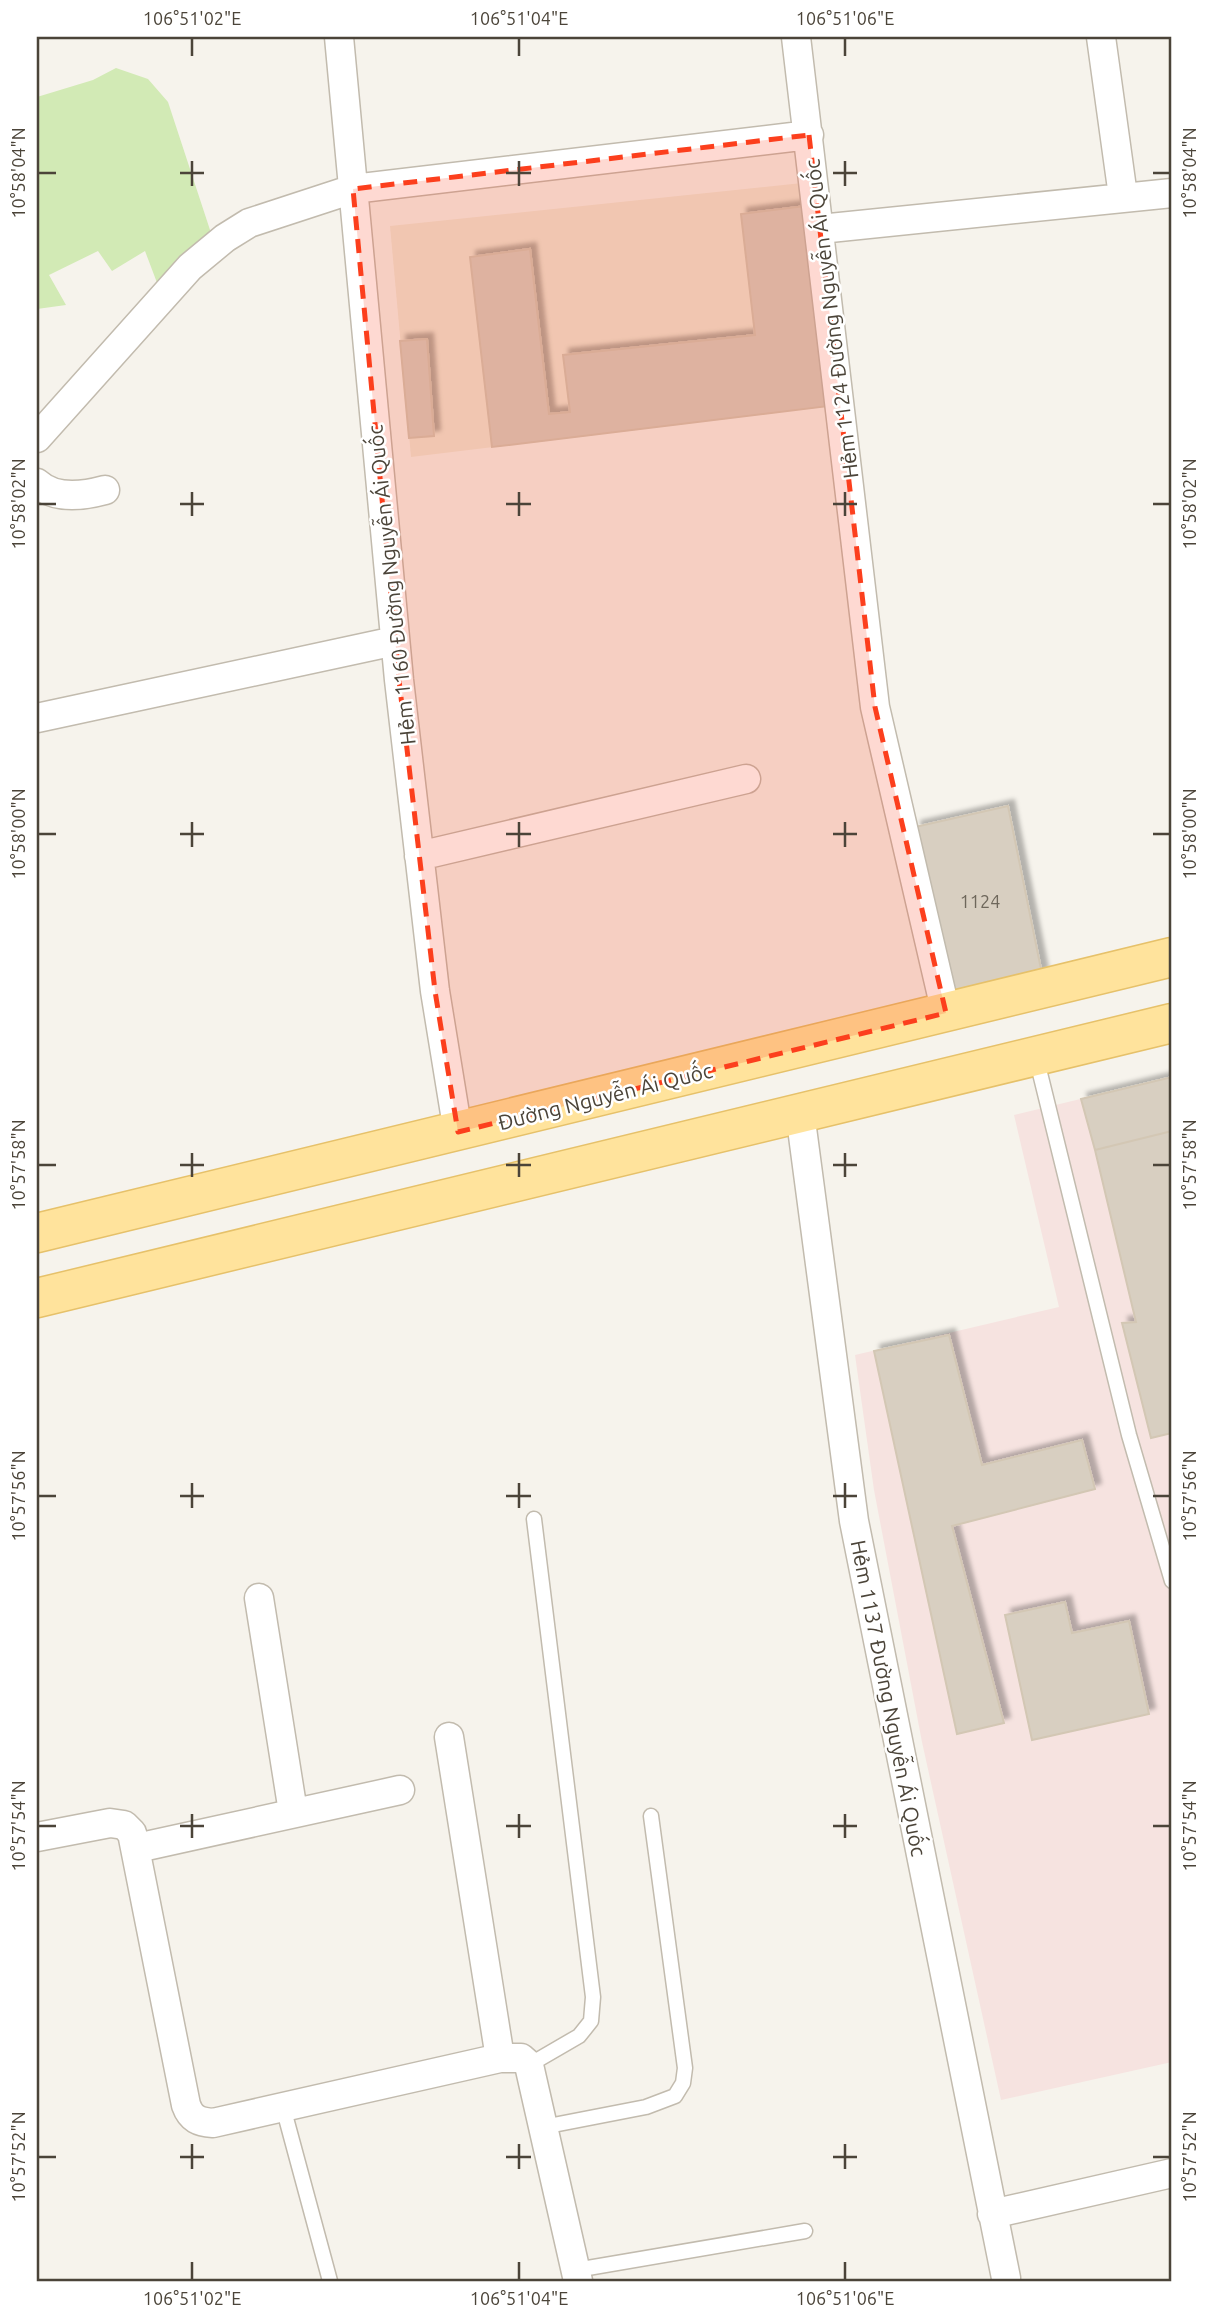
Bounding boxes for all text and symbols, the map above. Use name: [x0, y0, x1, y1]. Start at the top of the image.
text: 106°51'02"E: [143, 8, 241, 28]
text: 106°51'04"E: [470, 8, 568, 28]
text: 106°51'06"E: [796, 8, 894, 28]
text: 10°58'04"N: [8, 127, 28, 219]
text: 10°58'04"N: [1179, 127, 1199, 219]
street label: Hẻm 1124 Đường Nguyễn Ái Quốc: [797, 158, 863, 480]
street label: Hẻm 1160 Đường Nguyễn Ái Quốc: [360, 424, 420, 746]
text: 10°58'02"N: [8, 458, 28, 550]
text: 10°58'02"N: [1179, 458, 1199, 550]
text: 10°58'00"N: [8, 788, 28, 880]
text: 10°58'00"N: [1179, 788, 1199, 880]
house number: 1124: [960, 891, 1000, 911]
street label: Đường Nguyễn Ái Quốc: [495, 1056, 715, 1134]
text: 10°57'58"N: [8, 1119, 28, 1211]
text: 10°57'58"N: [1179, 1119, 1199, 1211]
text: 10°57'56"N: [8, 1450, 28, 1542]
text: 10°57'56"N: [1179, 1450, 1199, 1542]
street label: Hẻm 1137 Đường Nguyễn Ái Quốc: [847, 1537, 934, 1858]
text: 10°57'54"N: [8, 1780, 28, 1872]
text: 10°57'54"N: [1179, 1780, 1199, 1872]
text: 10°57'52"N: [8, 2111, 28, 2203]
text: 10°57'52"N: [1179, 2111, 1199, 2203]
text: 106°51'02"E: [143, 2288, 241, 2308]
text: 106°51'04"E: [470, 2288, 568, 2308]
text: 106°51'06"E: [796, 2288, 894, 2308]

